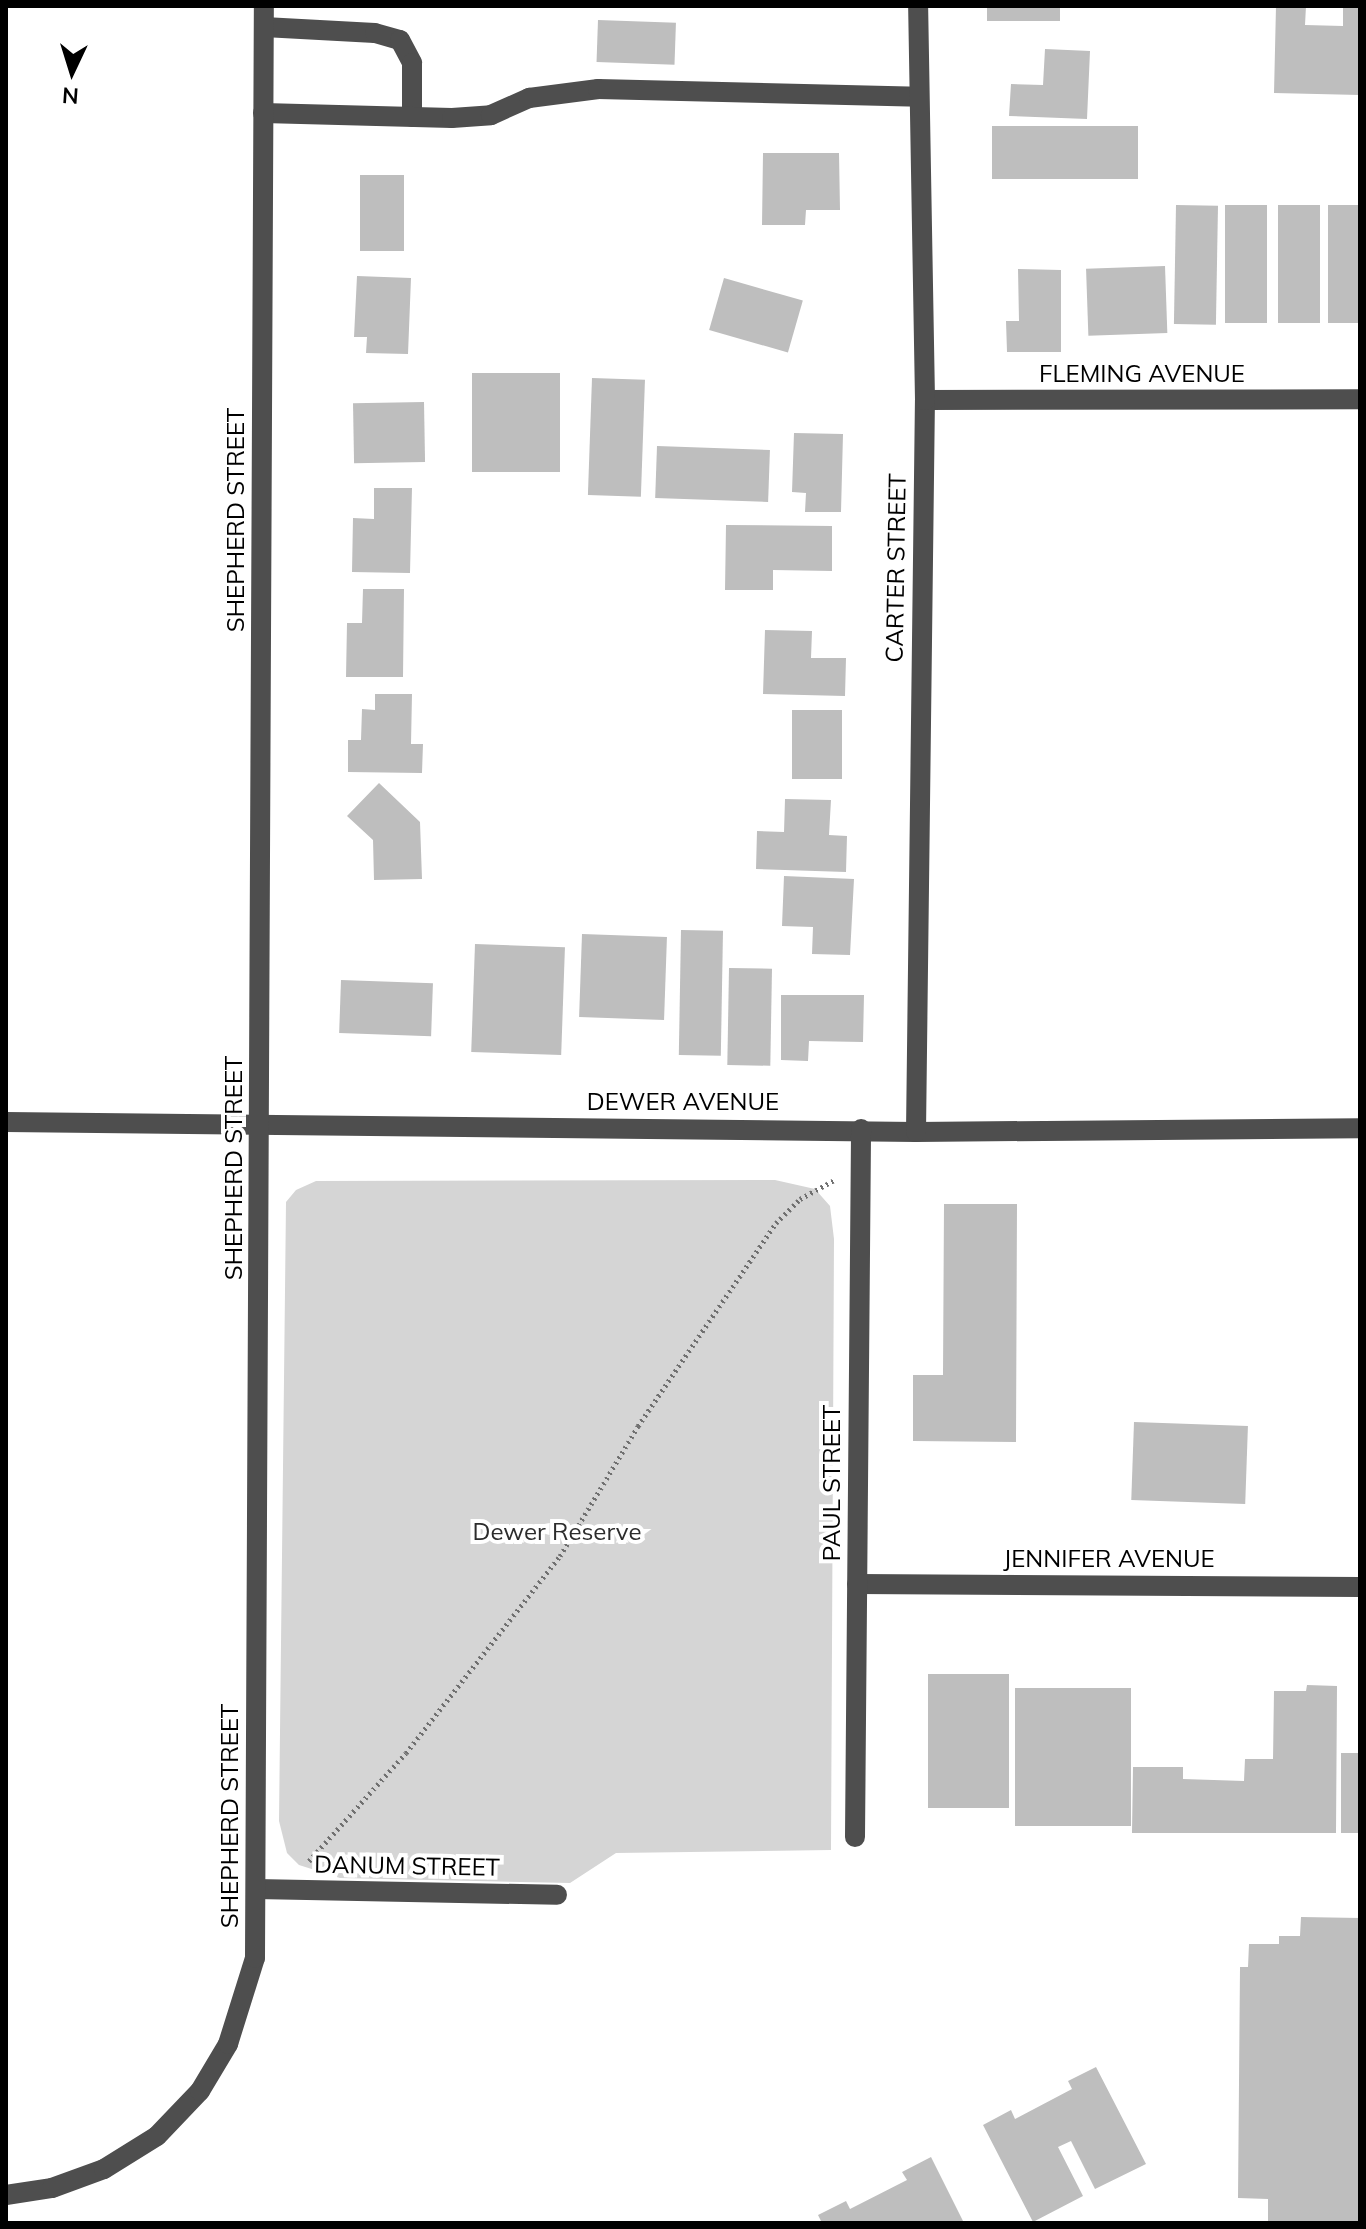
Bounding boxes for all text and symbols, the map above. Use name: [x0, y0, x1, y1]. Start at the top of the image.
north arrow: [32, 32, 112, 112]
text: N: [61, 81, 80, 110]
street label: FLEMING AVENUE: [1039, 360, 1245, 388]
street label: SHEPHERD STREET: [222, 408, 250, 632]
street label: CARTER STREET: [880, 473, 912, 663]
street label: SHEPHERD STREET: [220, 1056, 248, 1280]
street label: DEWER AVENUE: [587, 1088, 779, 1116]
street label: PAUL STREET: [818, 1405, 846, 1561]
park label: Dewer Reserve: [473, 1518, 641, 1546]
street label: JENNIFER AVENUE: [1003, 1545, 1215, 1573]
street label: SHEPHERD STREET: [216, 1704, 244, 1928]
street label: DANUM STREET: [314, 1850, 500, 1882]

